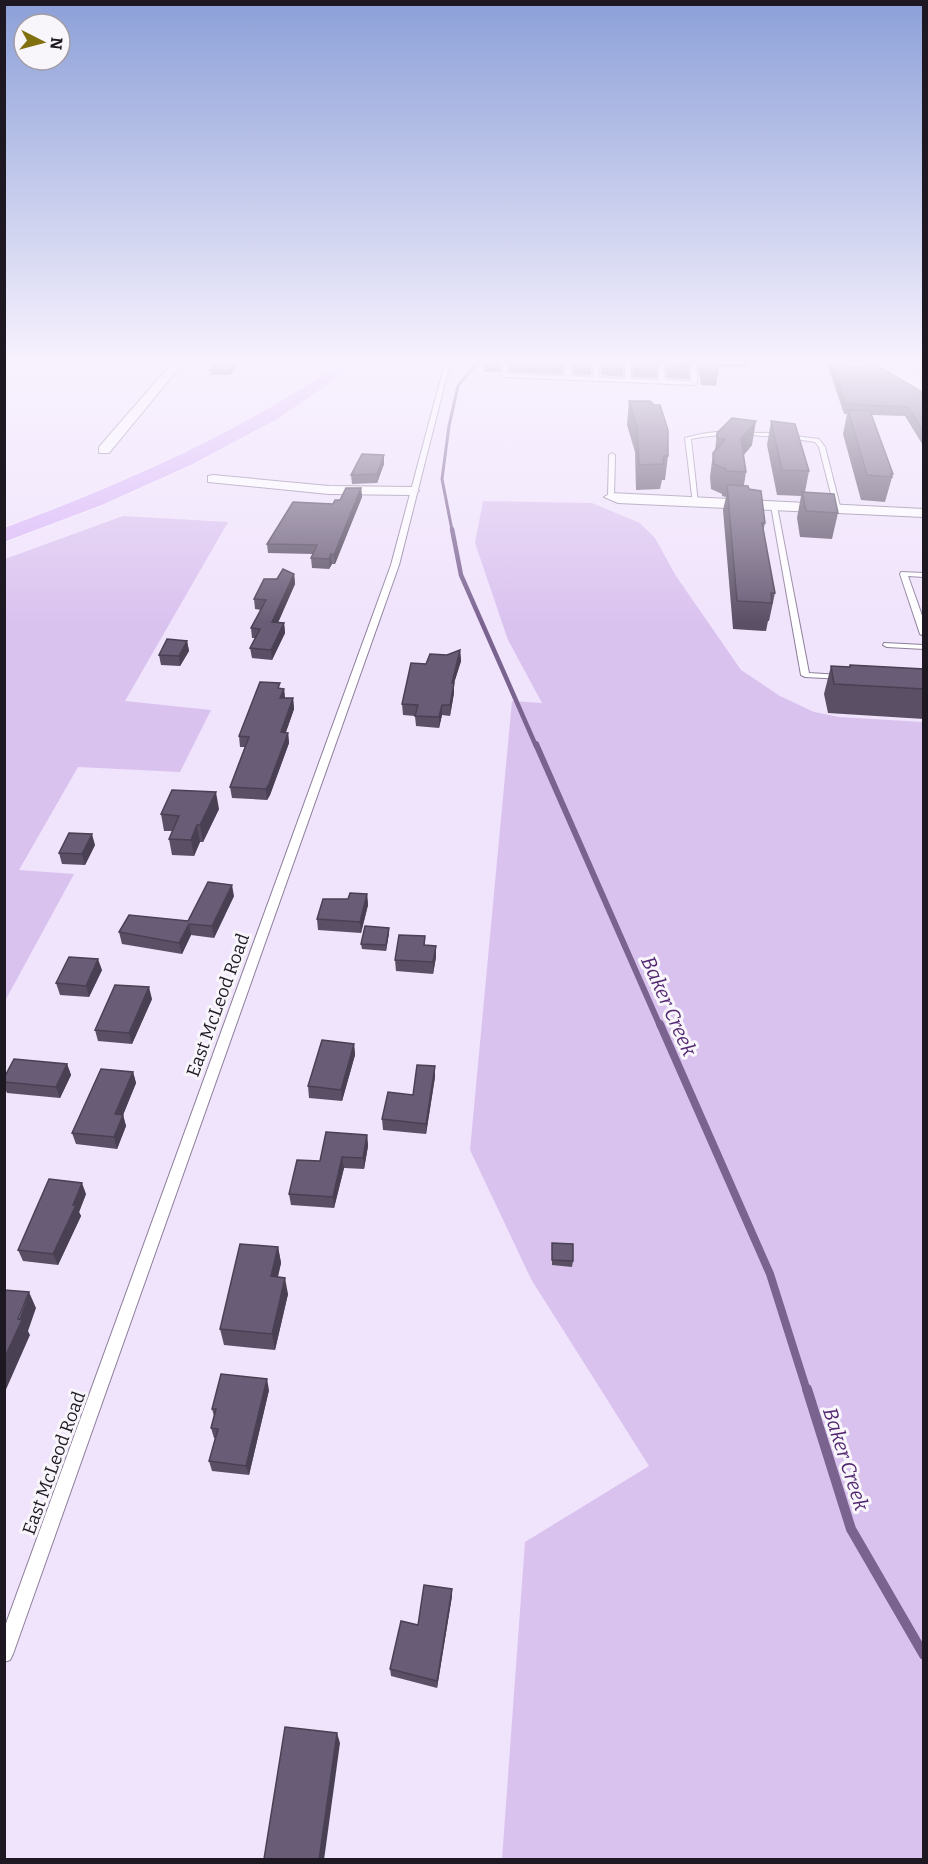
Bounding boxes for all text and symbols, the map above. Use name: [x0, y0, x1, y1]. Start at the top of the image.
north arrow: [12, 12, 72, 72]
text: N: [46, 36, 67, 51]
street label: East McLeod Road: [182, 930, 254, 1080]
water label: Baker Creek: [636, 952, 702, 1060]
street label: East McLeod Road: [18, 1388, 90, 1538]
water label: Baker Creek: [818, 1404, 874, 1514]

